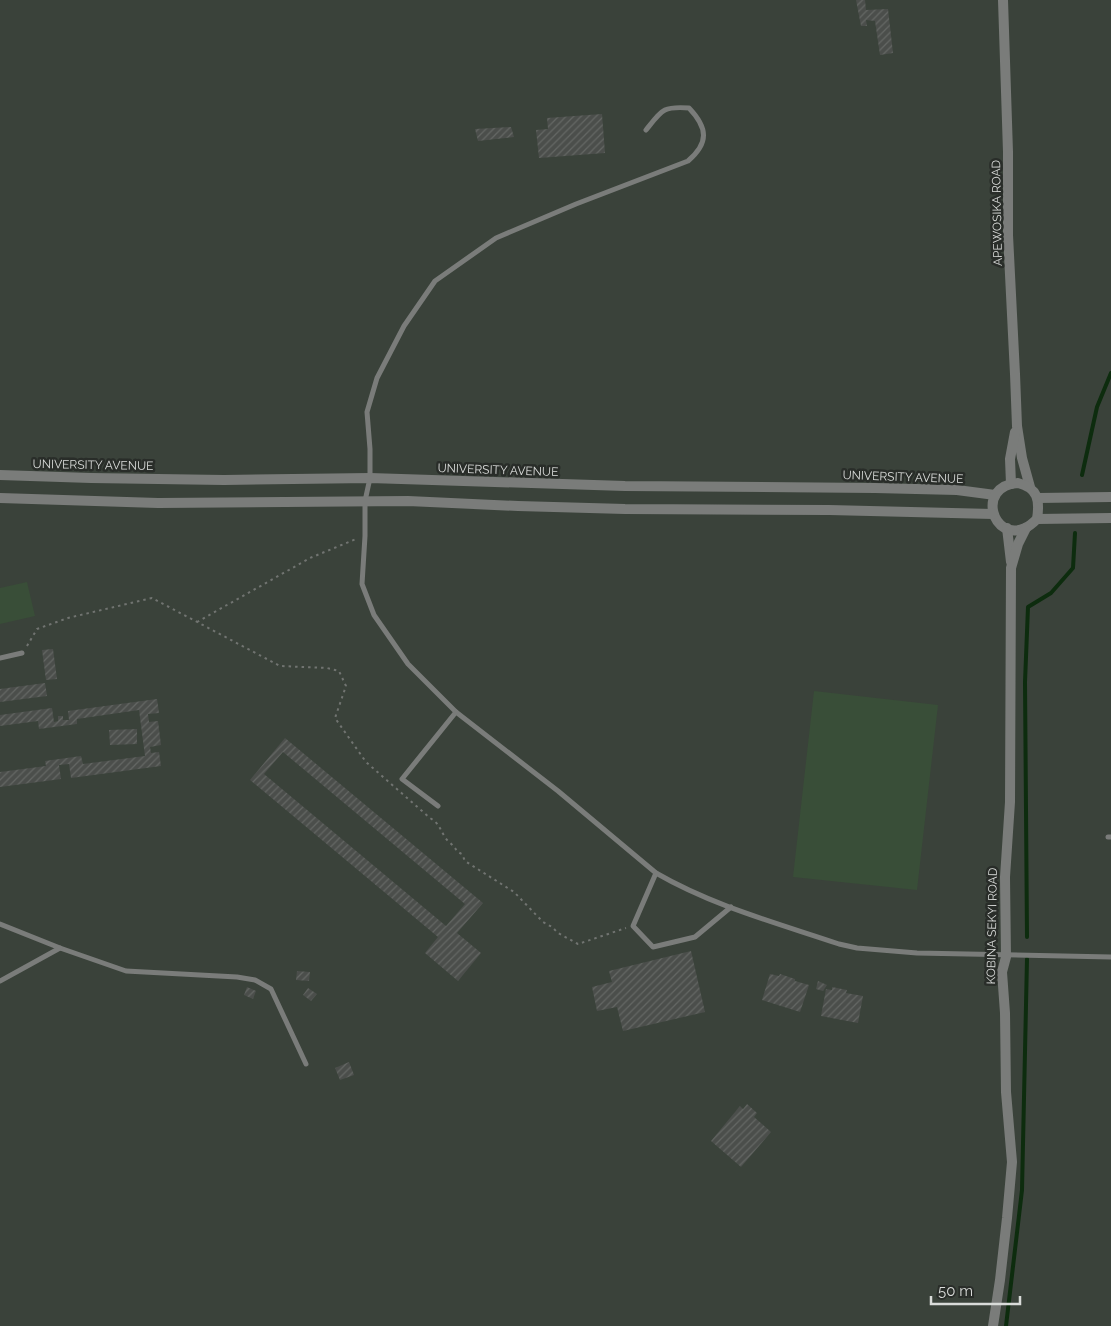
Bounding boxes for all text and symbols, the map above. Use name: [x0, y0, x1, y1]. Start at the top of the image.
street label: APEWOSIKA ROAD: [989, 159, 1005, 266]
street label: UNIVERSITY AVENUE: [33, 457, 153, 473]
street label: UNIVERSITY AVENUE: [437, 461, 559, 479]
street label: UNIVERSITY AVENUE: [842, 468, 964, 486]
street label: KOBINA SEKYI ROAD: [984, 867, 1000, 984]
scale bar: [931, 1274, 1020, 1306]
text: 50 m: [938, 1282, 973, 1300]

